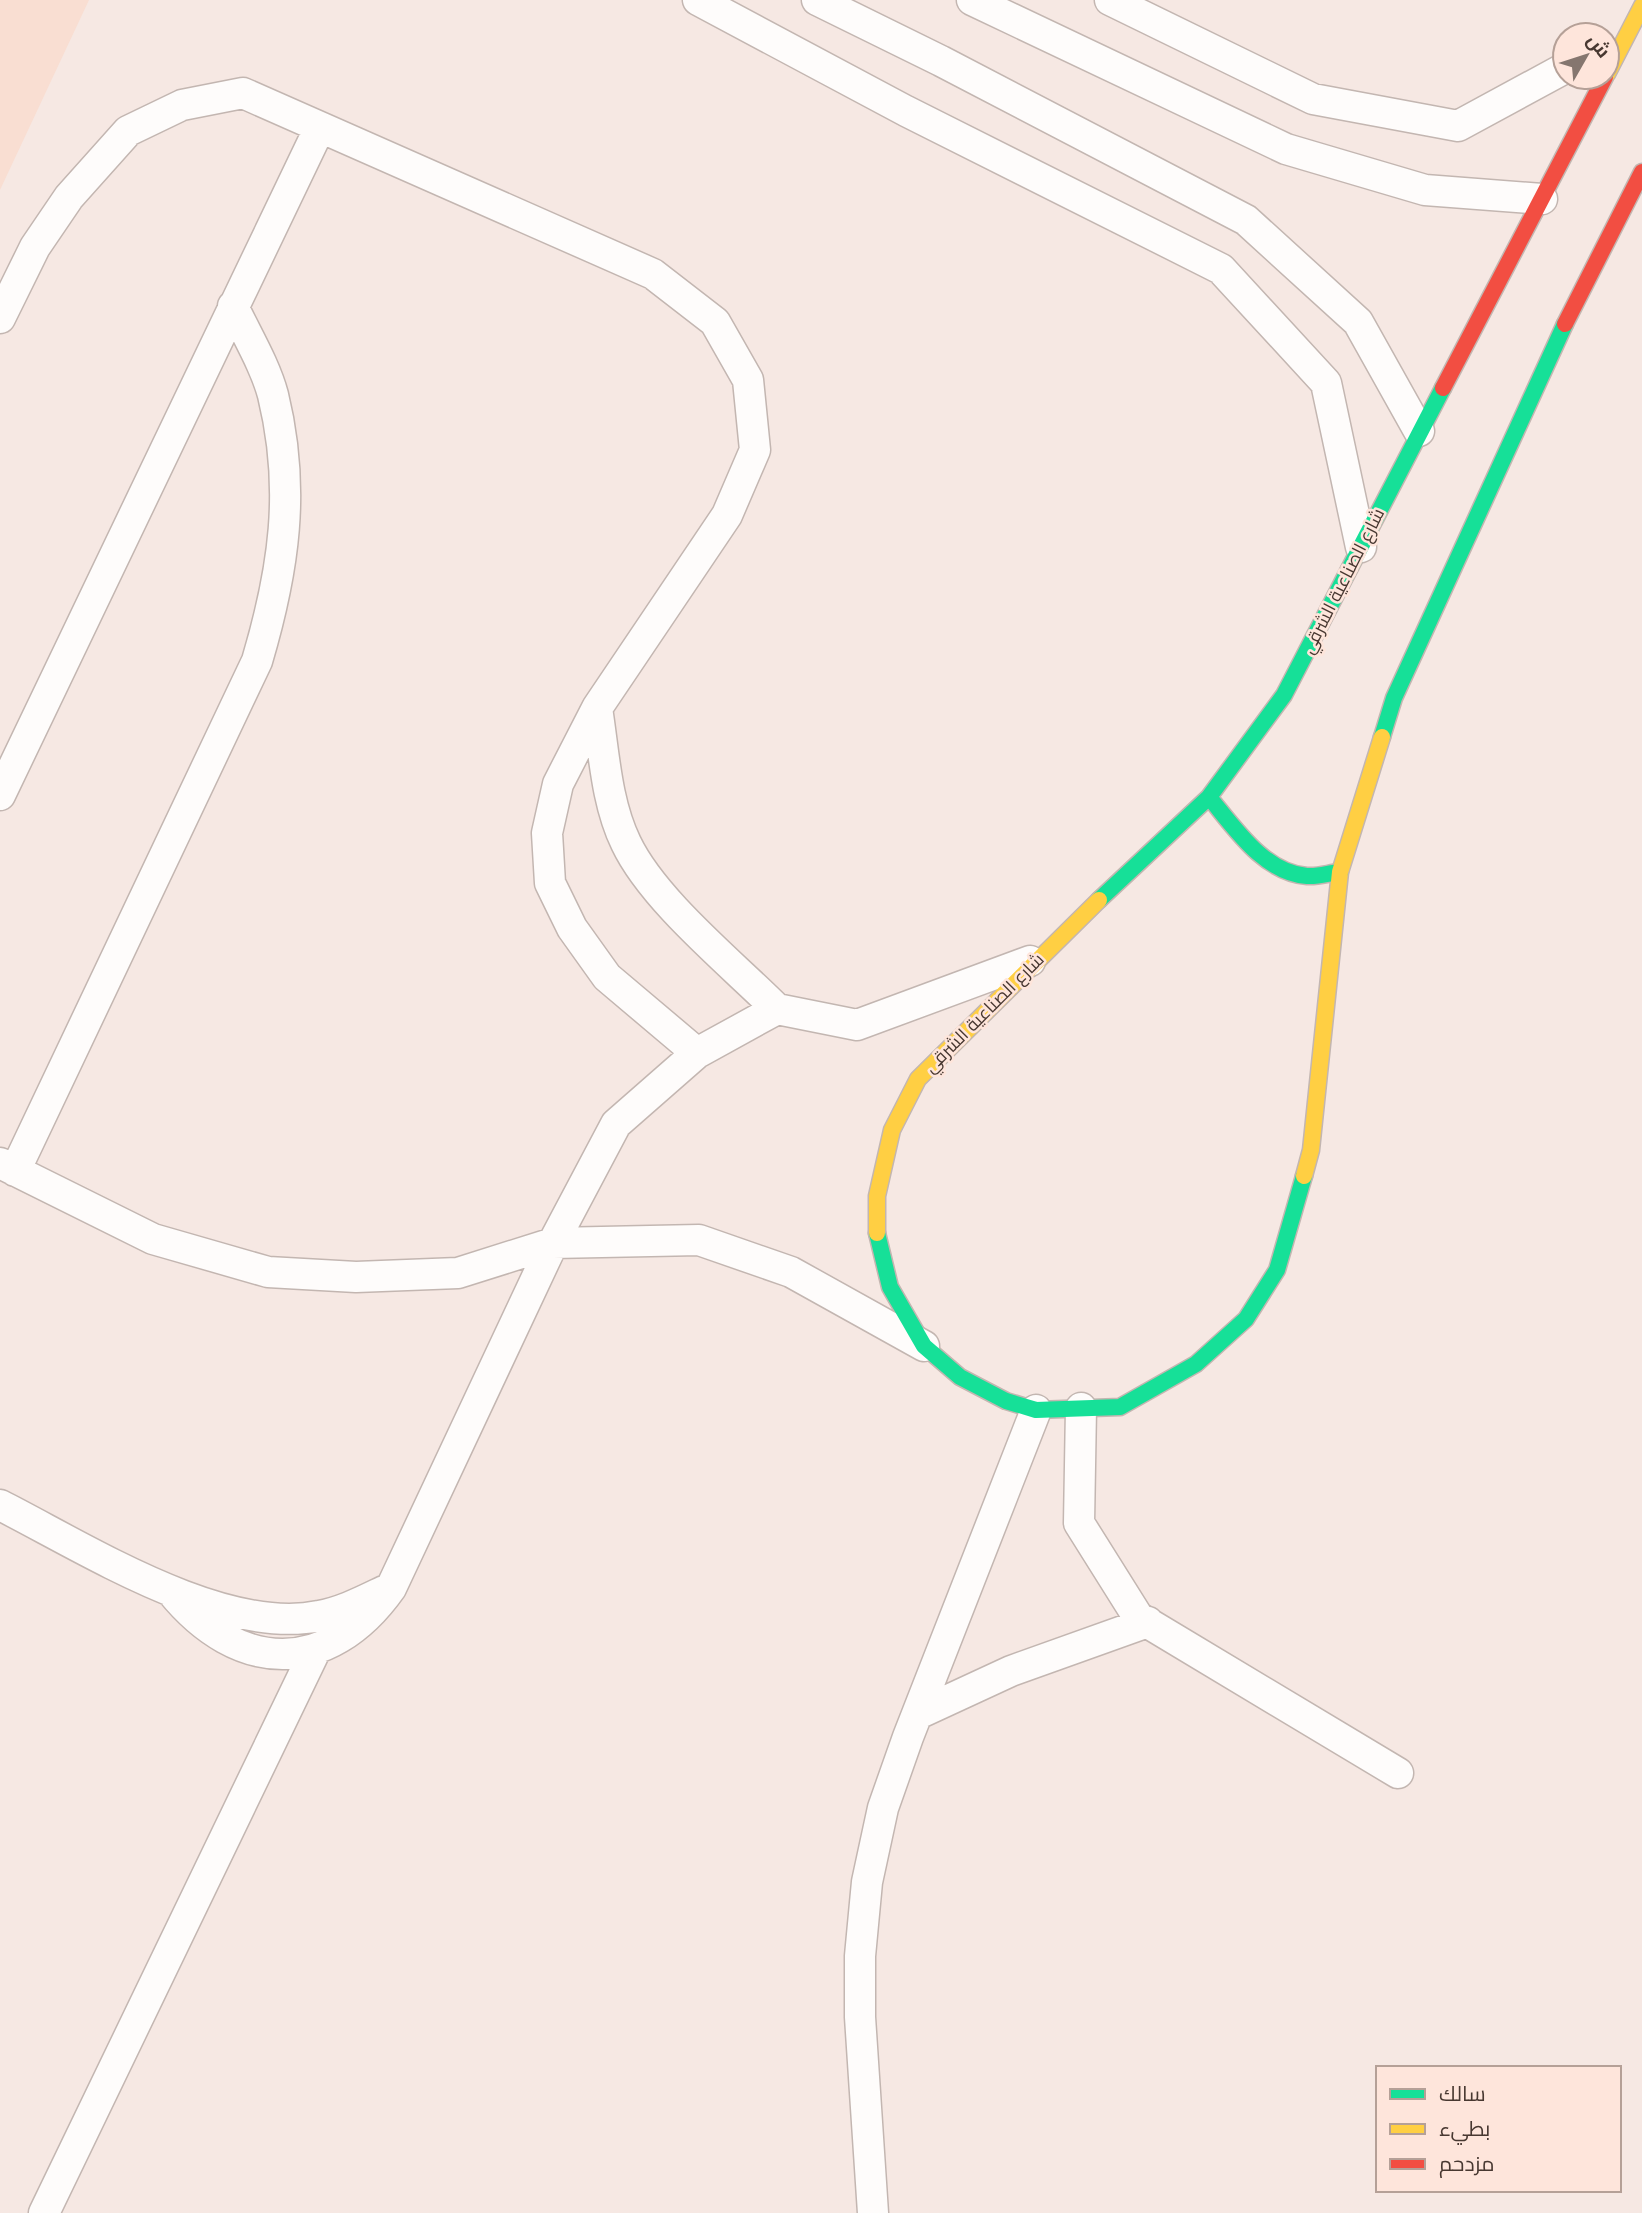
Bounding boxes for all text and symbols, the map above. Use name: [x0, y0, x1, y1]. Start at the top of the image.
north arrow: [1551, 21, 1621, 91]
text: ش: [1582, 30, 1615, 62]
street label: شارع الصناعية الشرقي: [1298, 505, 1392, 659]
street label: شارع الصناعية الشرقي: [920, 949, 1051, 1080]
legend: [1376, 2066, 1621, 2192]
text: سالك: [1439, 2082, 1486, 2105]
text: بطيء: [1439, 2117, 1490, 2145]
text: مزدحم: [1439, 2152, 1494, 2178]

